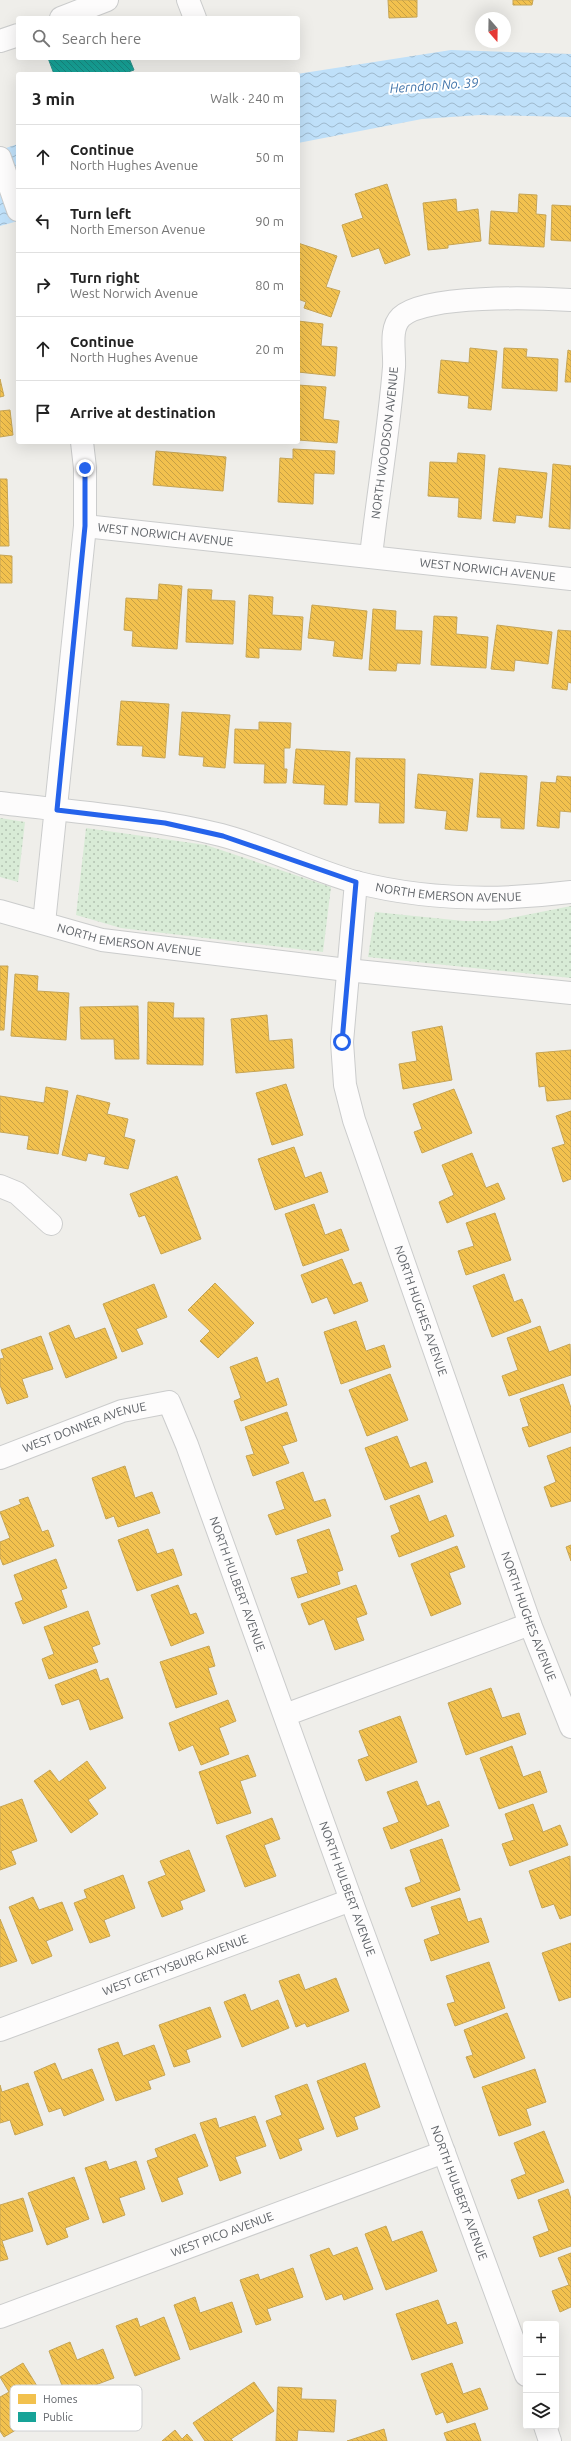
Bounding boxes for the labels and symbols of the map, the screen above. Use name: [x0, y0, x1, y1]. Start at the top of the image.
north arrow: [475, 12, 511, 48]
water label: Herndon No. 39: [389, 75, 479, 95]
street label: NORTH WOODSON AVENUE: [369, 366, 400, 520]
route end: [76, 459, 94, 477]
street label: WEST NORWICH AVENUE: [97, 520, 234, 548]
street label: WEST NORWICH AVENUE: [419, 556, 557, 583]
street label: NORTH EMERSON AVENUE: [374, 880, 522, 904]
street label: NORTH EMERSON AVENUE: [56, 921, 203, 958]
route start: [333, 1033, 351, 1051]
street label: NORTH HUGHES AVENUE: [392, 1244, 450, 1378]
street label: WEST DONNER AVENUE: [21, 1399, 147, 1455]
street label: NORTH HULBERT AVENUE: [207, 1515, 268, 1653]
street label: NORTH HUGHES AVENUE: [499, 1550, 559, 1683]
street label: NORTH HULBERT AVENUE: [317, 1820, 378, 1958]
street label: WEST GETTYSBURG AVENUE: [100, 1932, 250, 1998]
street label: NORTH HULBERT AVENUE: [429, 2124, 490, 2262]
street label: WEST PICO AVENUE: [169, 2209, 275, 2259]
legend: [10, 2385, 142, 2431]
text: Homes: [43, 2393, 78, 2405]
text: Public: [43, 2411, 73, 2423]

